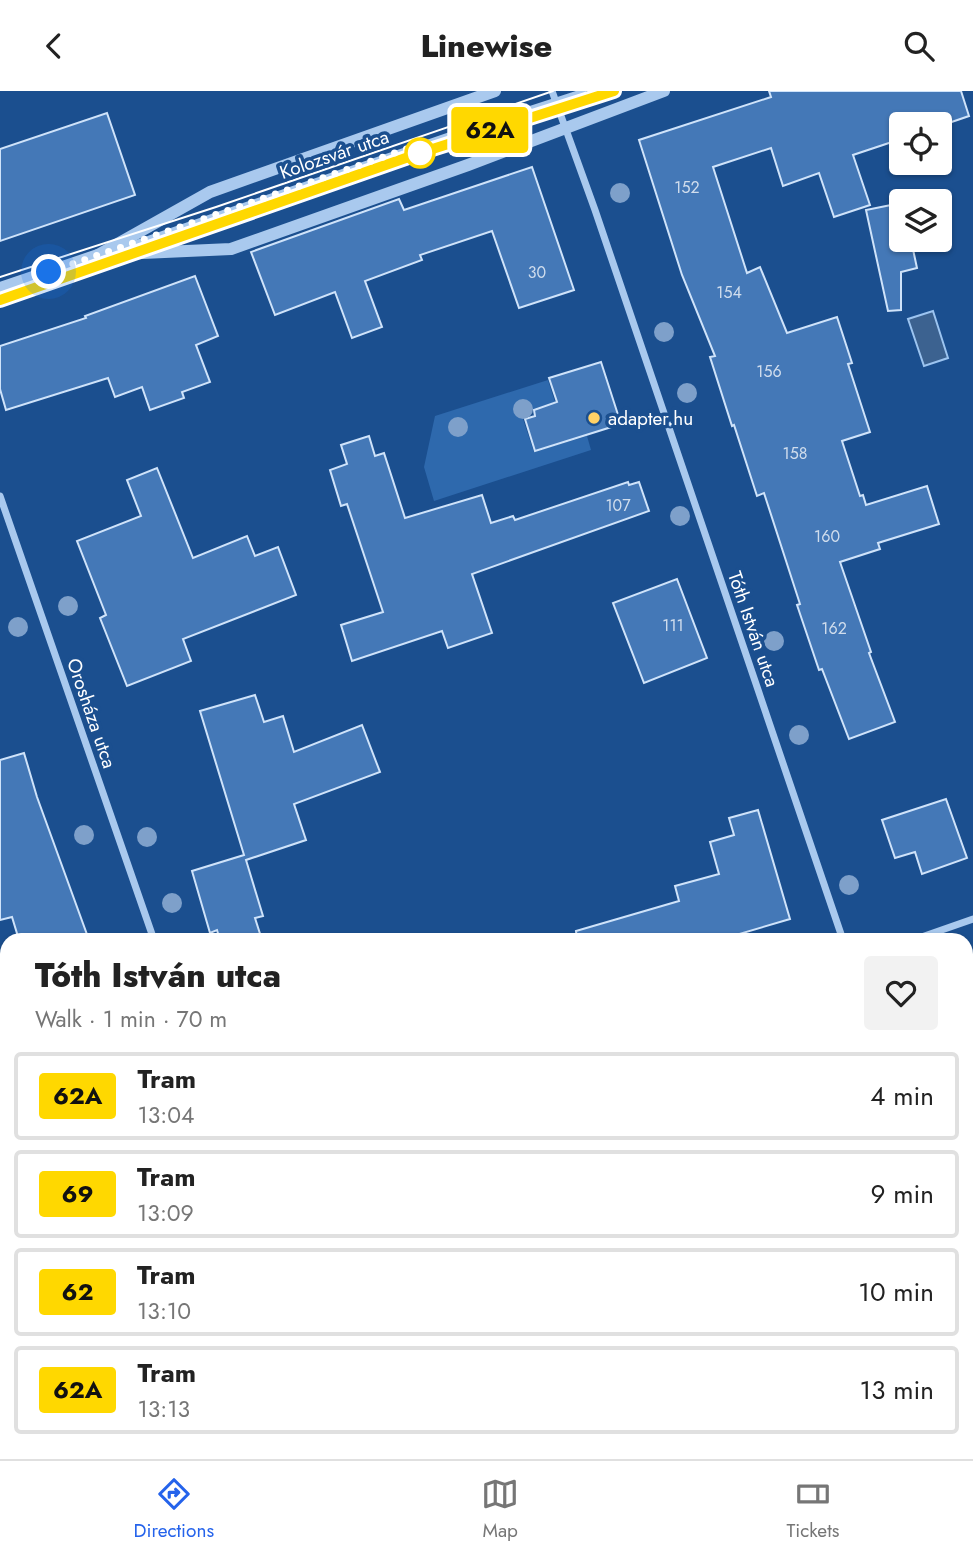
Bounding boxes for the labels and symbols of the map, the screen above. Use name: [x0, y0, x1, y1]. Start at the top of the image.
line badge: 62A: [450, 107, 530, 153]
street label: Kolozsvár utca: [276, 123, 392, 186]
unlabelled marker: [405, 138, 435, 168]
house number: 152: [674, 176, 700, 199]
your location: [31, 254, 66, 289]
house number: 30: [528, 261, 546, 284]
house number: 154: [716, 281, 742, 304]
house number: 156: [756, 360, 782, 383]
place label: adapter.hu: [608, 405, 693, 432]
marker: adapter.hu: [586, 410, 602, 426]
house number: 158: [783, 442, 807, 465]
house number: 107: [605, 494, 631, 517]
house number: 160: [814, 525, 840, 548]
street label: Tóth István utca: [721, 568, 786, 690]
house number: 111: [662, 614, 684, 637]
house number: 162: [821, 617, 847, 640]
street label: Orosháza utca: [60, 654, 123, 772]

